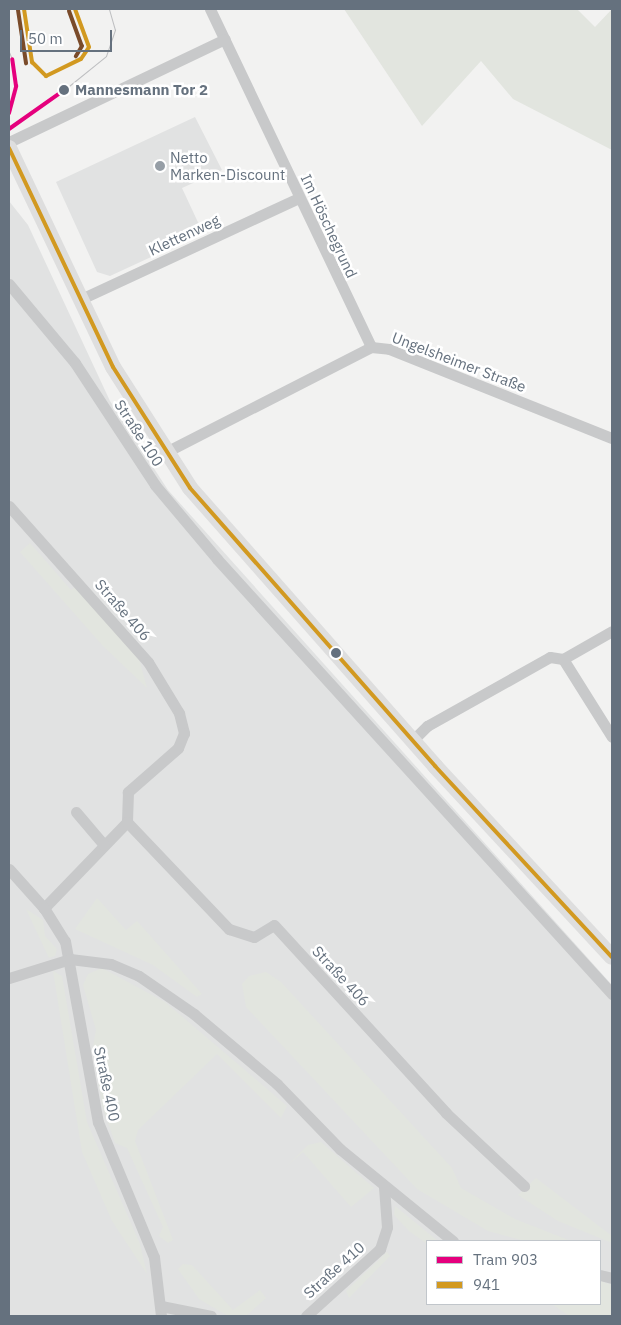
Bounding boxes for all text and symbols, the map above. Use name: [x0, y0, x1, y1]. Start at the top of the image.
scale bar: [22, 20, 115, 52]
text: 50 m: [28, 29, 63, 48]
place label: Mannesmann Tor 2: [75, 81, 208, 99]
marker: Mannesmann Tor 2: [57, 83, 71, 97]
place label: Netto Marken-Discount: [170, 148, 285, 183]
marker: Netto Marken-Discount: [154, 160, 166, 172]
street label: Im Höschegrund: [297, 171, 361, 281]
street label: Klettenweg: [146, 211, 222, 259]
street label: Ungelsheimer Straße: [389, 328, 529, 396]
street label: Straße 100: [111, 396, 167, 470]
street label: Straße 406: [91, 575, 155, 645]
unlabelled marker: [331, 648, 341, 658]
street label: Straße 406: [309, 942, 373, 1010]
street label: Straße 400: [90, 1045, 124, 1123]
street label: Straße 410: [300, 1238, 368, 1302]
legend: [426, 1240, 601, 1305]
text: Tram 903: [473, 1250, 538, 1269]
text: 941: [473, 1275, 500, 1294]

